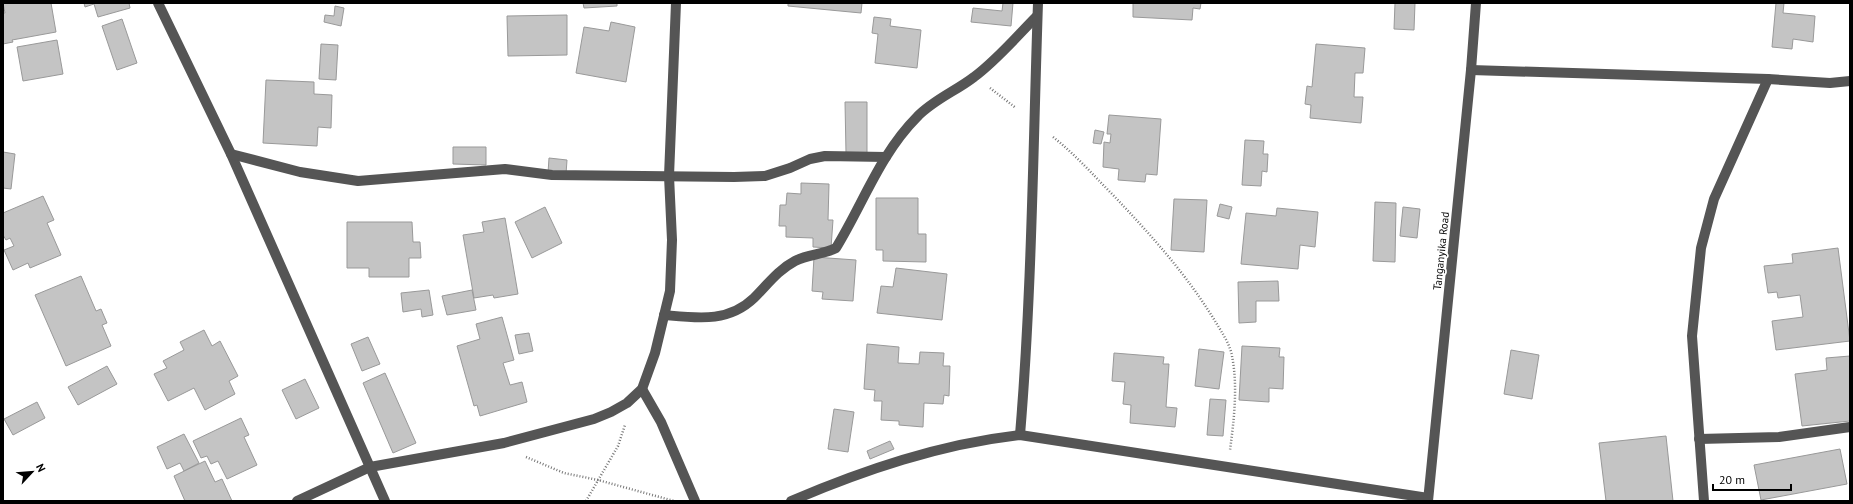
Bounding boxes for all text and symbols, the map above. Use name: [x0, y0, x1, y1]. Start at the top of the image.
street label: Tanganyika Road: [1430, 211, 1452, 291]
north arrow: [12, 452, 52, 492]
text: N: [33, 461, 49, 474]
scale bar: [1713, 466, 1791, 492]
text: 20 m: [1719, 472, 1745, 487]

